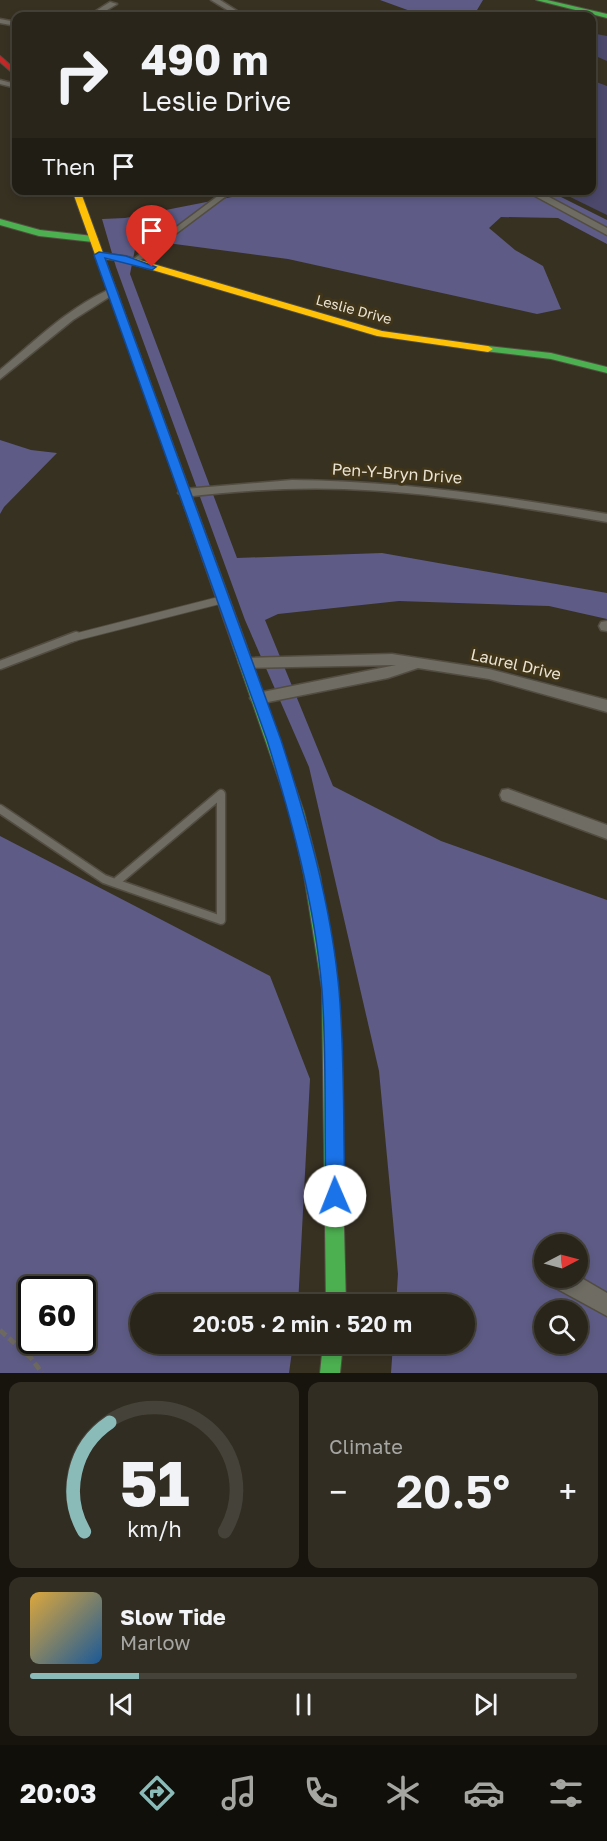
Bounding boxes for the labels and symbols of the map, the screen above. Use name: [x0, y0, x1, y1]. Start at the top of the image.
pin: [126, 205, 177, 267]
street label: Leslie Drive: [314, 291, 394, 327]
street label: Pen-Y-Bryn Drive: [331, 458, 463, 488]
street label: Laurel Drive: [469, 644, 563, 684]
position arrow: [303, 1164, 367, 1228]
north arrow: [534, 1234, 588, 1288]
speed limit sign: 60: [18, 1276, 96, 1354]

